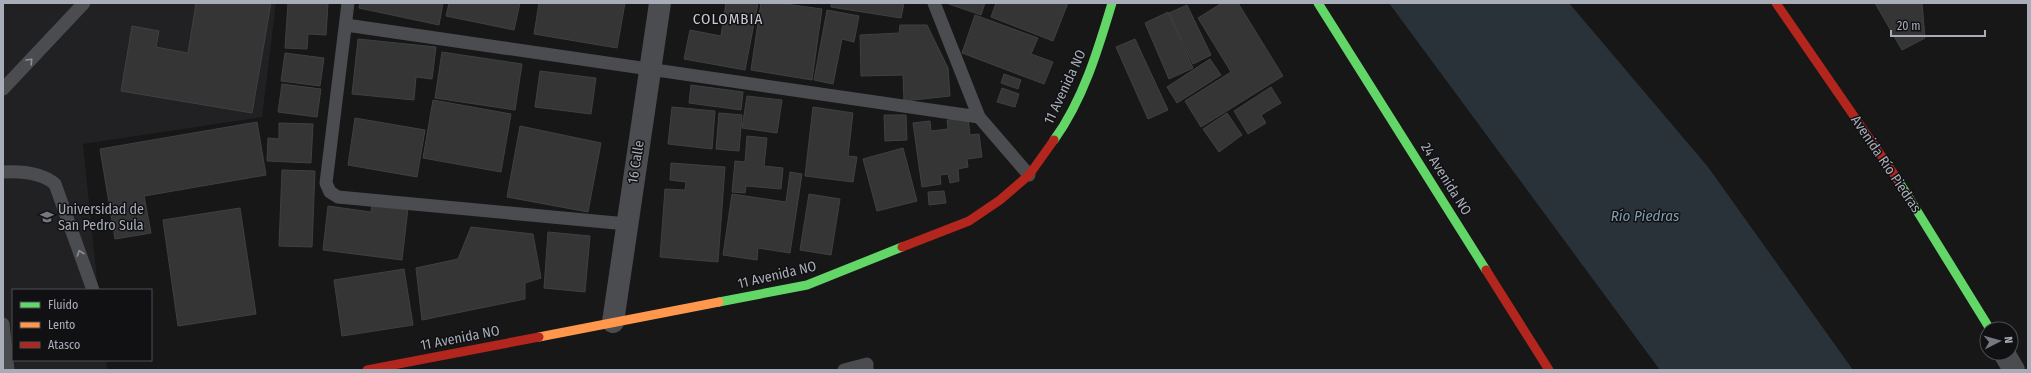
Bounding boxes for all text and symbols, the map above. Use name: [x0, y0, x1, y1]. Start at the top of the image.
district label: COLOMBIA: [693, 10, 763, 28]
scale bar: [1891, 12, 1985, 38]
text: 20 m: [1897, 19, 1921, 33]
street label: 11 Avenida NO: [1040, 47, 1090, 127]
one-way arrow: [25, 58, 33, 66]
street label: Avenida Río Piedras: [1847, 112, 1925, 216]
street label: 16 Calle: [624, 139, 648, 185]
street label: 24 Avenida NO: [1417, 140, 1475, 219]
place label: Universidad de San Pedro Sula: [58, 201, 144, 234]
water label: Río Piedras: [1611, 207, 1680, 225]
school or university icon: Universidad de San Pedro Sula: [39, 209, 55, 225]
one-way arrow: [76, 250, 85, 257]
street label: 11 Avenida NO: [736, 258, 818, 292]
legend: [12, 289, 152, 361]
text: Fluido: [48, 298, 78, 312]
text: Lento: [48, 318, 75, 332]
north arrow: [1979, 321, 2019, 361]
street label: 11 Avenida NO: [419, 322, 501, 354]
text: N: [2002, 336, 2015, 344]
text: Atasco: [48, 338, 80, 352]

